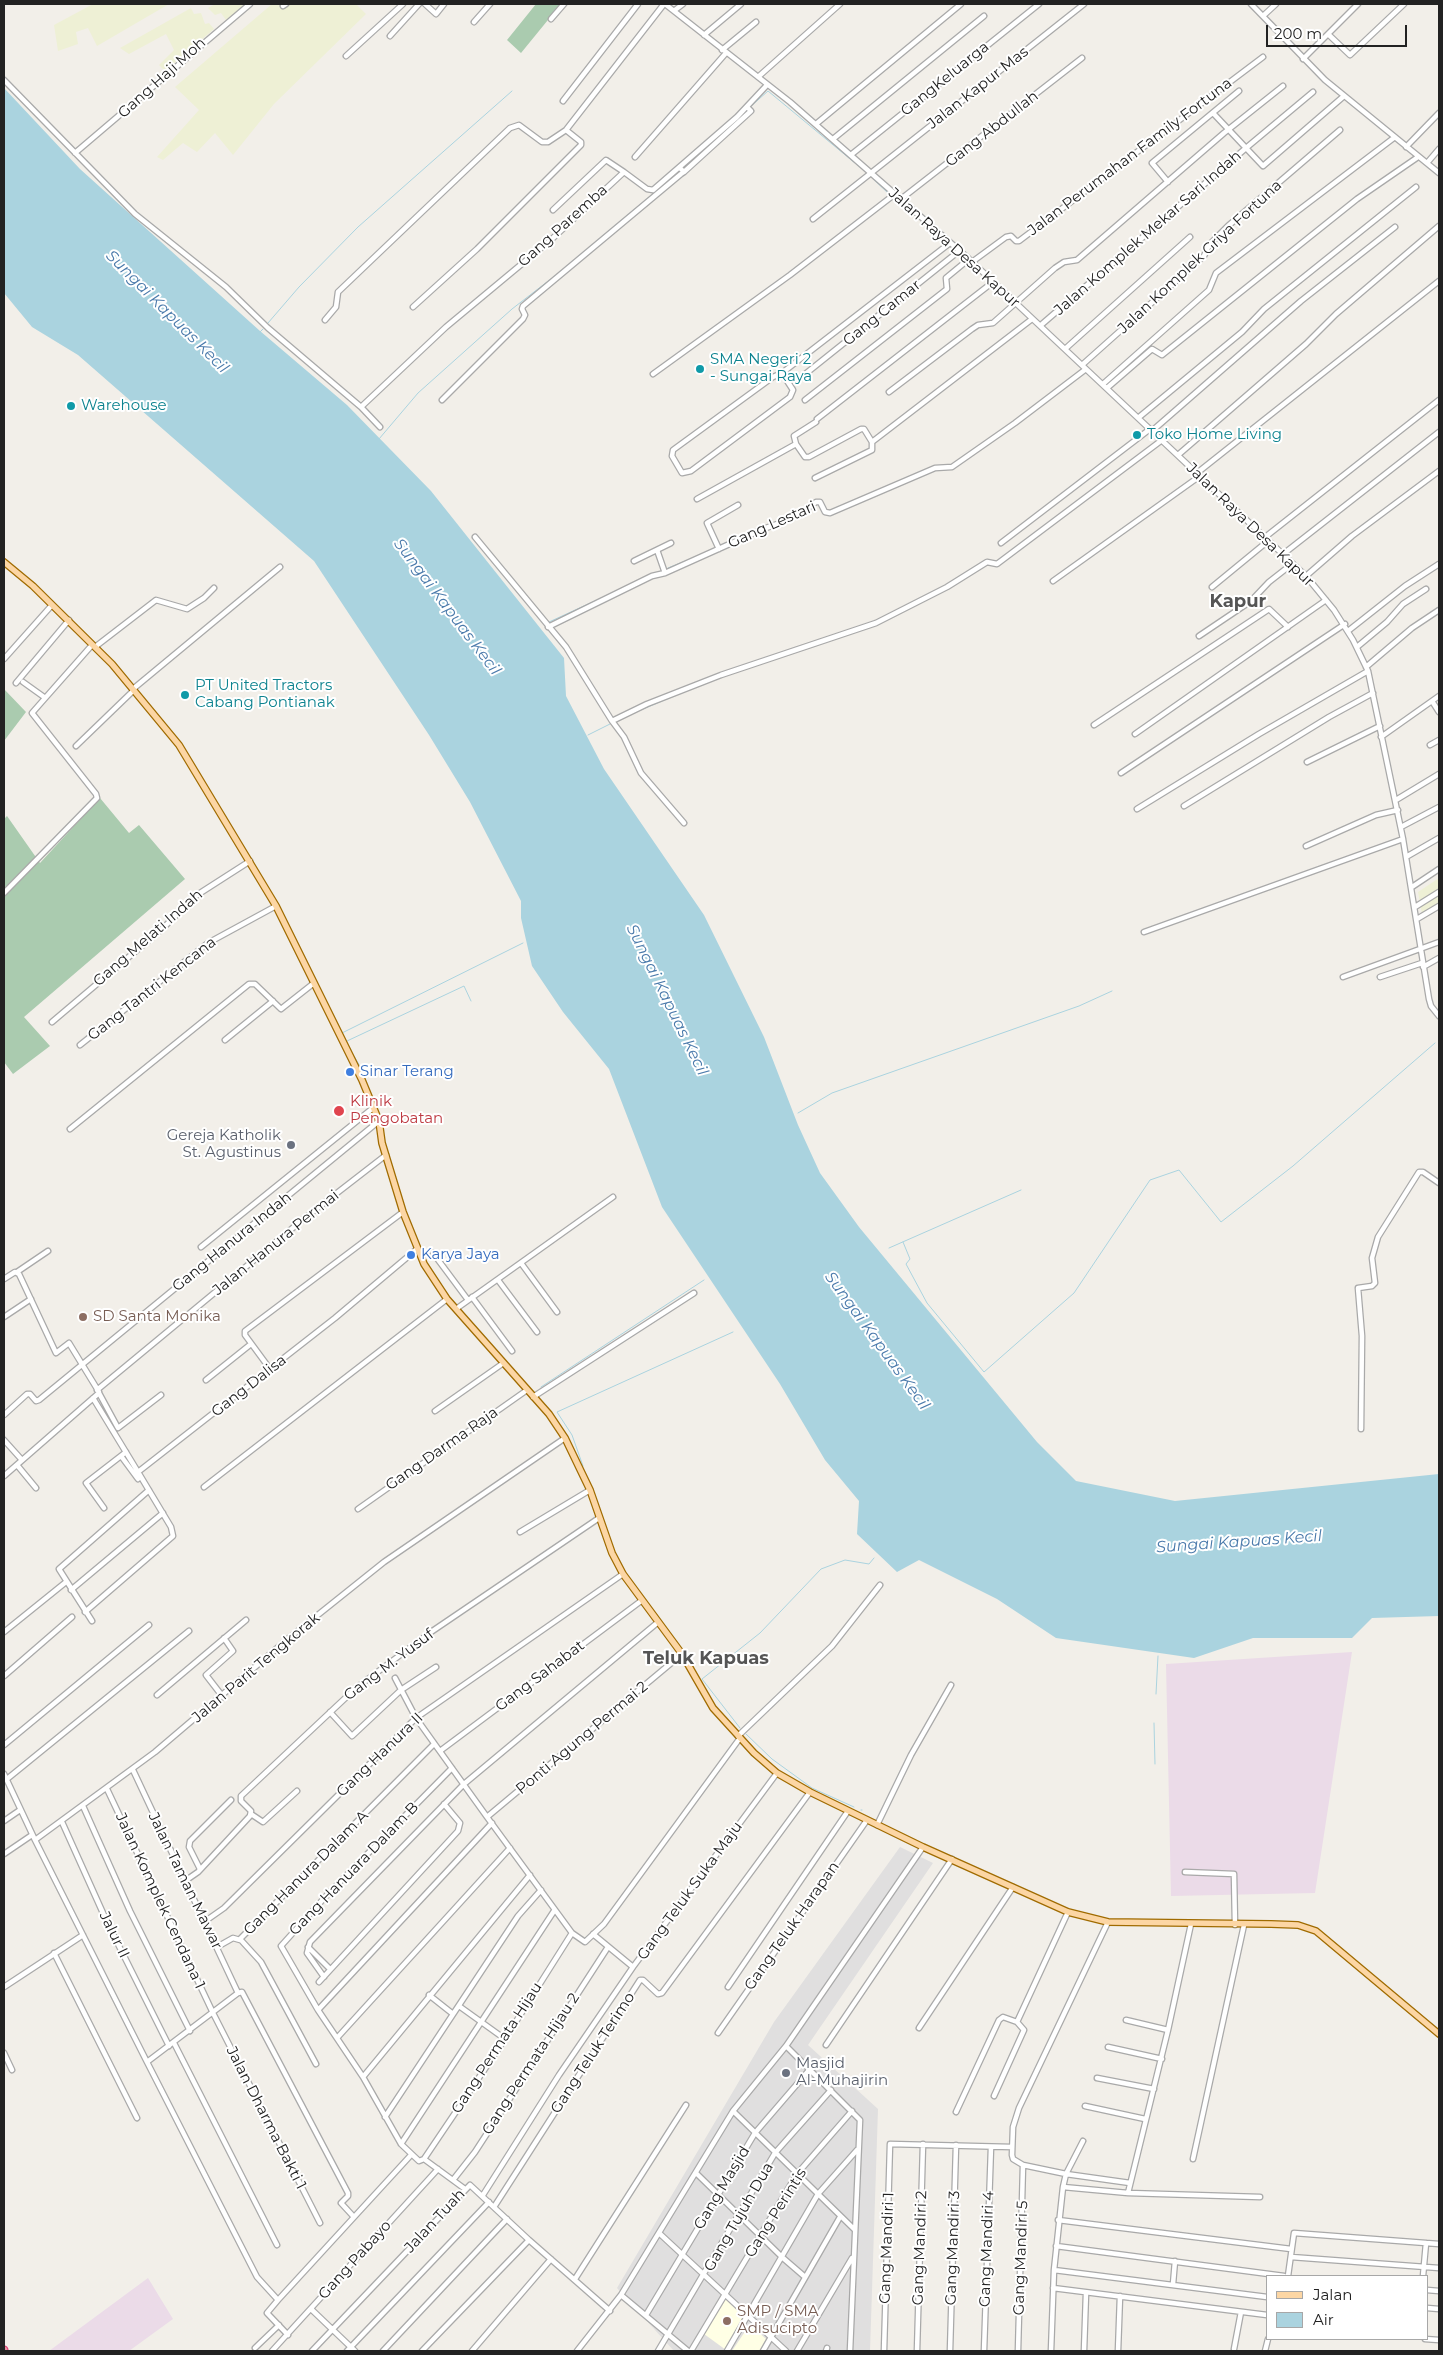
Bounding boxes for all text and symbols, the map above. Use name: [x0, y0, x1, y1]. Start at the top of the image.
scale bar: [1268, 15, 1409, 47]
text: 200 m: [1274, 24, 1322, 43]
street label: Gang Haji Moh: [114, 34, 210, 122]
street label: GangKeluarga: [897, 38, 993, 120]
street label: Jalan Kapur Mas: [924, 43, 1032, 133]
street label: Jalan Perumahan Family Fortuna: [1024, 74, 1236, 240]
street label: Gang Abdullah: [942, 87, 1042, 171]
street label: Jalan Komplek Mekar Sari Indah: [1051, 147, 1245, 319]
street label: Jalan Komplek Griya Fortuna: [1114, 176, 1286, 338]
street label: Gang Paremba: [515, 181, 611, 271]
street label: Jalan Raya Desa Kapur: [885, 184, 1023, 312]
water label: Sungai Kapuas Kecil: [101, 246, 233, 378]
street label: Gang Camar: [839, 276, 925, 350]
place label: SMA Negeri 2 - Sungai Raya: [710, 351, 812, 386]
marker: SMA Negeri 2 - Sungai Raya: [694, 363, 706, 375]
place label: Warehouse: [81, 397, 167, 415]
marker: Warehouse: [65, 400, 77, 412]
place label: Toko Home Living: [1147, 426, 1282, 444]
marker: Toko Home Living: [1131, 429, 1143, 441]
street label: Jalan Raya Desa Kapur: [1182, 459, 1318, 591]
street label: Gang Lestari: [725, 498, 819, 552]
water label: Sungai Kapuas Kecil: [389, 535, 505, 679]
district label: Kapur: [1210, 591, 1266, 613]
place label: PT United Tractors Cabang Pontianak: [195, 677, 335, 712]
marker: PT United Tractors Cabang Pontianak: [179, 689, 191, 701]
street label: Gang Melati Indah: [90, 886, 206, 990]
water label: Sungai Kapuas Kecil: [622, 921, 712, 1079]
street label: Gang Tantri Kencana: [84, 933, 220, 1045]
place label: Sinar Terang: [360, 1063, 454, 1081]
marker: Sinar Terang: [344, 1066, 356, 1078]
place label: Klinik Pengobatan: [350, 1093, 443, 1128]
marker: Klinik Pengobatan: [332, 1104, 346, 1118]
place label: Gereja Katholik St. Agustinus: [167, 1127, 281, 1162]
marker: Gereja Katholik St. Agustinus: [285, 1139, 297, 1151]
street label: Jalan Hanura Permai: [209, 1187, 343, 1299]
street label: Gang Hanura Indah: [169, 1188, 295, 1296]
place label: Karya Jaya: [421, 1246, 500, 1264]
marker: Karya Jaya: [405, 1249, 417, 1261]
water label: Sungai Kapuas Kecil: [820, 1268, 934, 1414]
place label: SD Santa Monika: [93, 1308, 221, 1326]
marker: SD Santa Monika: [77, 1311, 89, 1323]
street label: Gang Dalisa: [208, 1351, 290, 1421]
street label: Gang Darma Raja: [382, 1403, 502, 1495]
water label: Sungai Kapuas Kecil: [1155, 1527, 1323, 1557]
street label: Jalan Parit Tengkorak: [189, 1609, 323, 1727]
street label: Gang M. Yusuf: [341, 1625, 437, 1705]
street label: Gang Sahabat: [492, 1637, 588, 1715]
district label: Teluk Kapuas: [643, 1648, 769, 1670]
street label: Ponti Agung Permai 2: [513, 1678, 651, 1798]
street label: Gang Hanura II: [333, 1709, 427, 1801]
street label: Gang Hanuara Dalam B: [286, 1799, 422, 1939]
street label: Gang Hanura Dalam A: [240, 1807, 372, 1939]
street label: Jalan Komplek Cendana 1: [111, 1810, 209, 1992]
street label: Jalan Taman Mawar: [144, 1810, 226, 1952]
street label: Gang Teluk Suka Maju: [634, 1818, 746, 1964]
street label: Gang Teluk Harapan: [741, 1858, 843, 1994]
street label: Jalur II: [95, 1909, 133, 1961]
street label: Gang Permata Hijau: [448, 1979, 546, 2117]
street label: Gang Teluk Terimo: [547, 1989, 639, 2117]
street label: Gang Permata Hijau 2: [478, 1990, 584, 2138]
street label: Jalan Dharma Bakti 1: [222, 2044, 310, 2192]
place label: Masjid Al-Muhajirin: [796, 2055, 888, 2090]
marker: Masjid Al-Muhajirin: [780, 2067, 792, 2079]
street label: Gang Masjid: [690, 2143, 754, 2233]
street label: Gang Tujuh Dua: [700, 2159, 778, 2275]
street label: Gang Perintis: [741, 2165, 811, 2261]
street label: Jalan Tuah: [401, 2185, 469, 2257]
street label: Gang Mandiri 2: [909, 2190, 931, 2306]
street label: Gang Mandiri 3: [942, 2190, 964, 2306]
street label: Gang Mandiri 4: [976, 2191, 998, 2307]
street label: Gang Mandiri 1: [876, 2192, 898, 2304]
street label: Gang Mandiri 5: [1010, 2200, 1032, 2316]
street label: Gang Pabayo: [315, 2217, 395, 2303]
legend: [1266, 2275, 1428, 2340]
text: Jalan: [1313, 2285, 1352, 2304]
place label: SMP / SMA Adisucipto: [737, 2303, 819, 2338]
text: Air: [1313, 2310, 1334, 2329]
marker: SMP / SMA Adisucipto: [721, 2315, 733, 2327]

